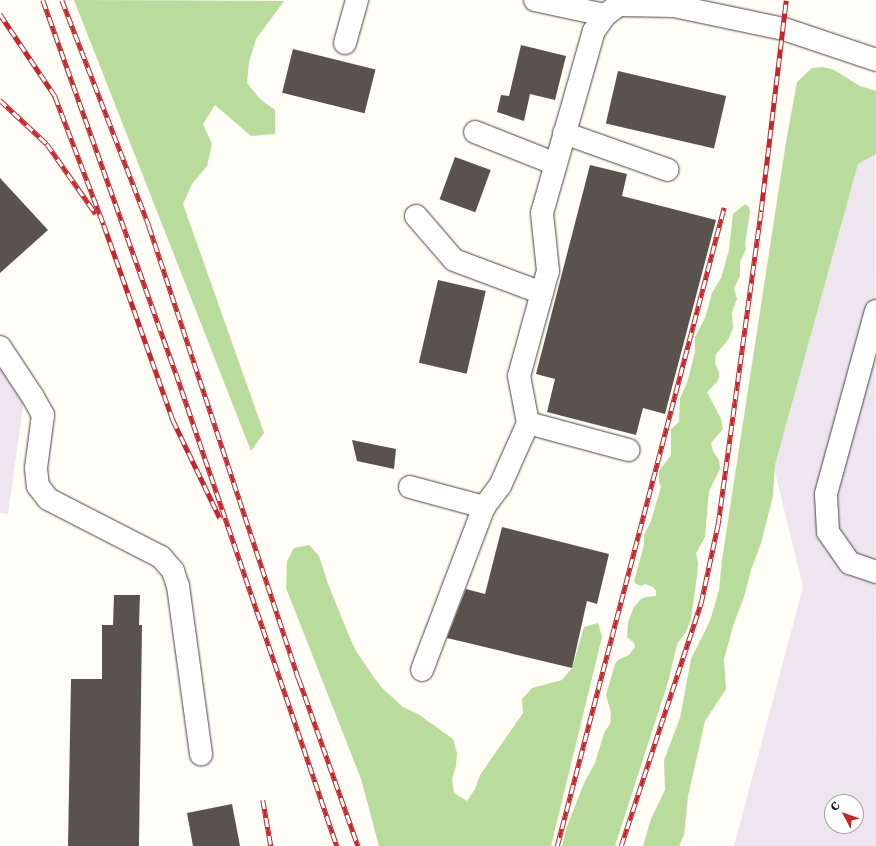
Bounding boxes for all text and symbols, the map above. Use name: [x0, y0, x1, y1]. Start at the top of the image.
north arrow: [824, 794, 864, 834]
text: С: [828, 799, 843, 814]

